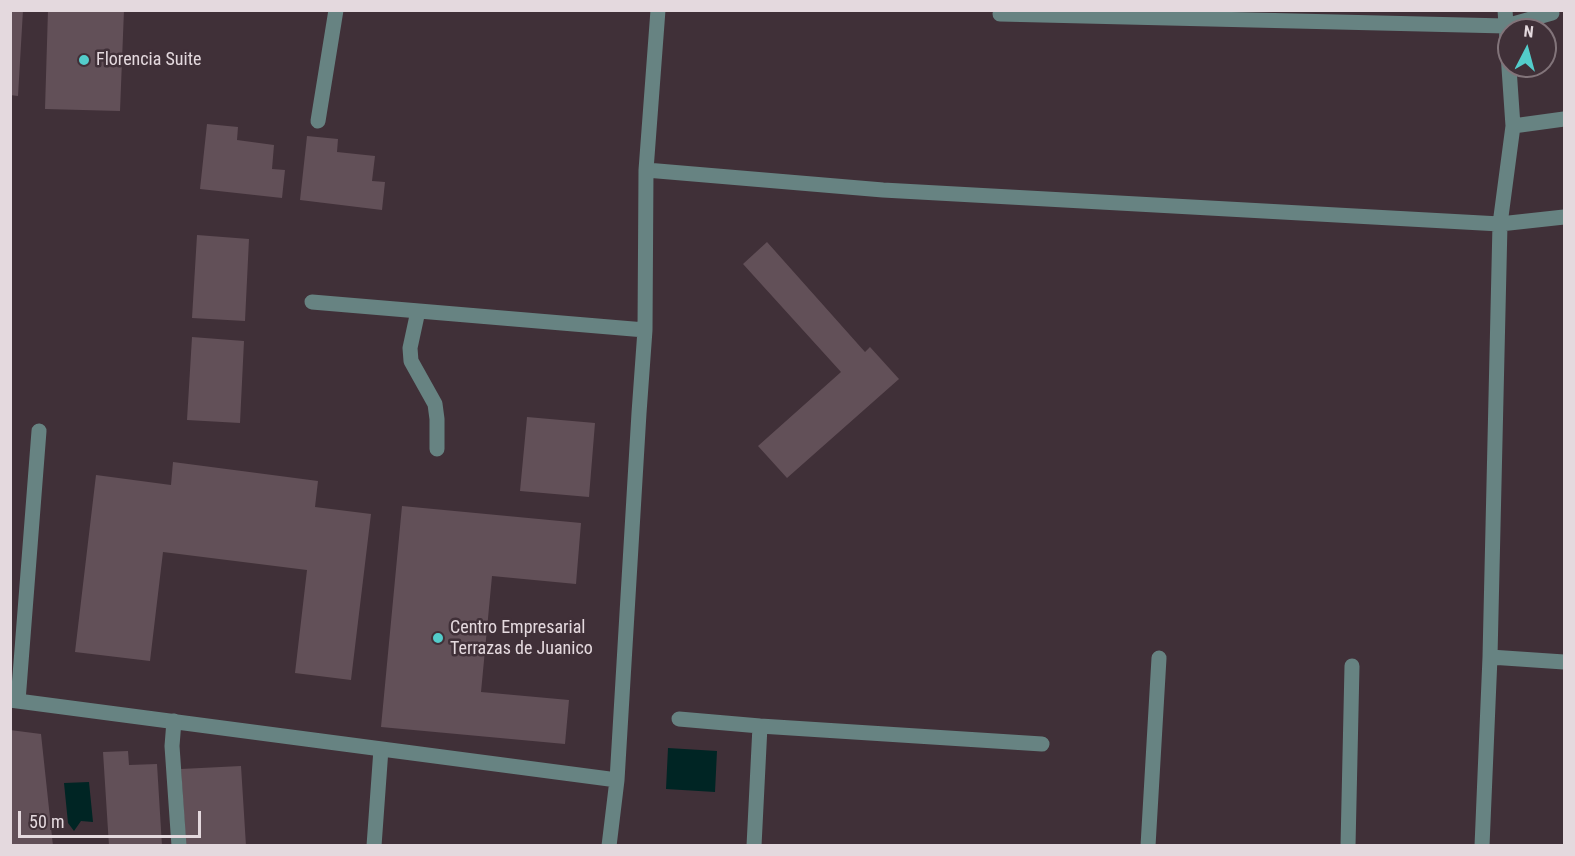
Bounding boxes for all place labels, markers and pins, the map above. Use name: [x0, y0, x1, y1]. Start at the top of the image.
place label: Florencia Suite: [96, 49, 201, 71]
marker: Florencia Suite: [77, 53, 91, 67]
place label: Centro Empresarial Terrazas de Juanico: [450, 617, 593, 660]
marker: Centro Empresarial Terrazas de Juanico: [431, 631, 445, 645]

